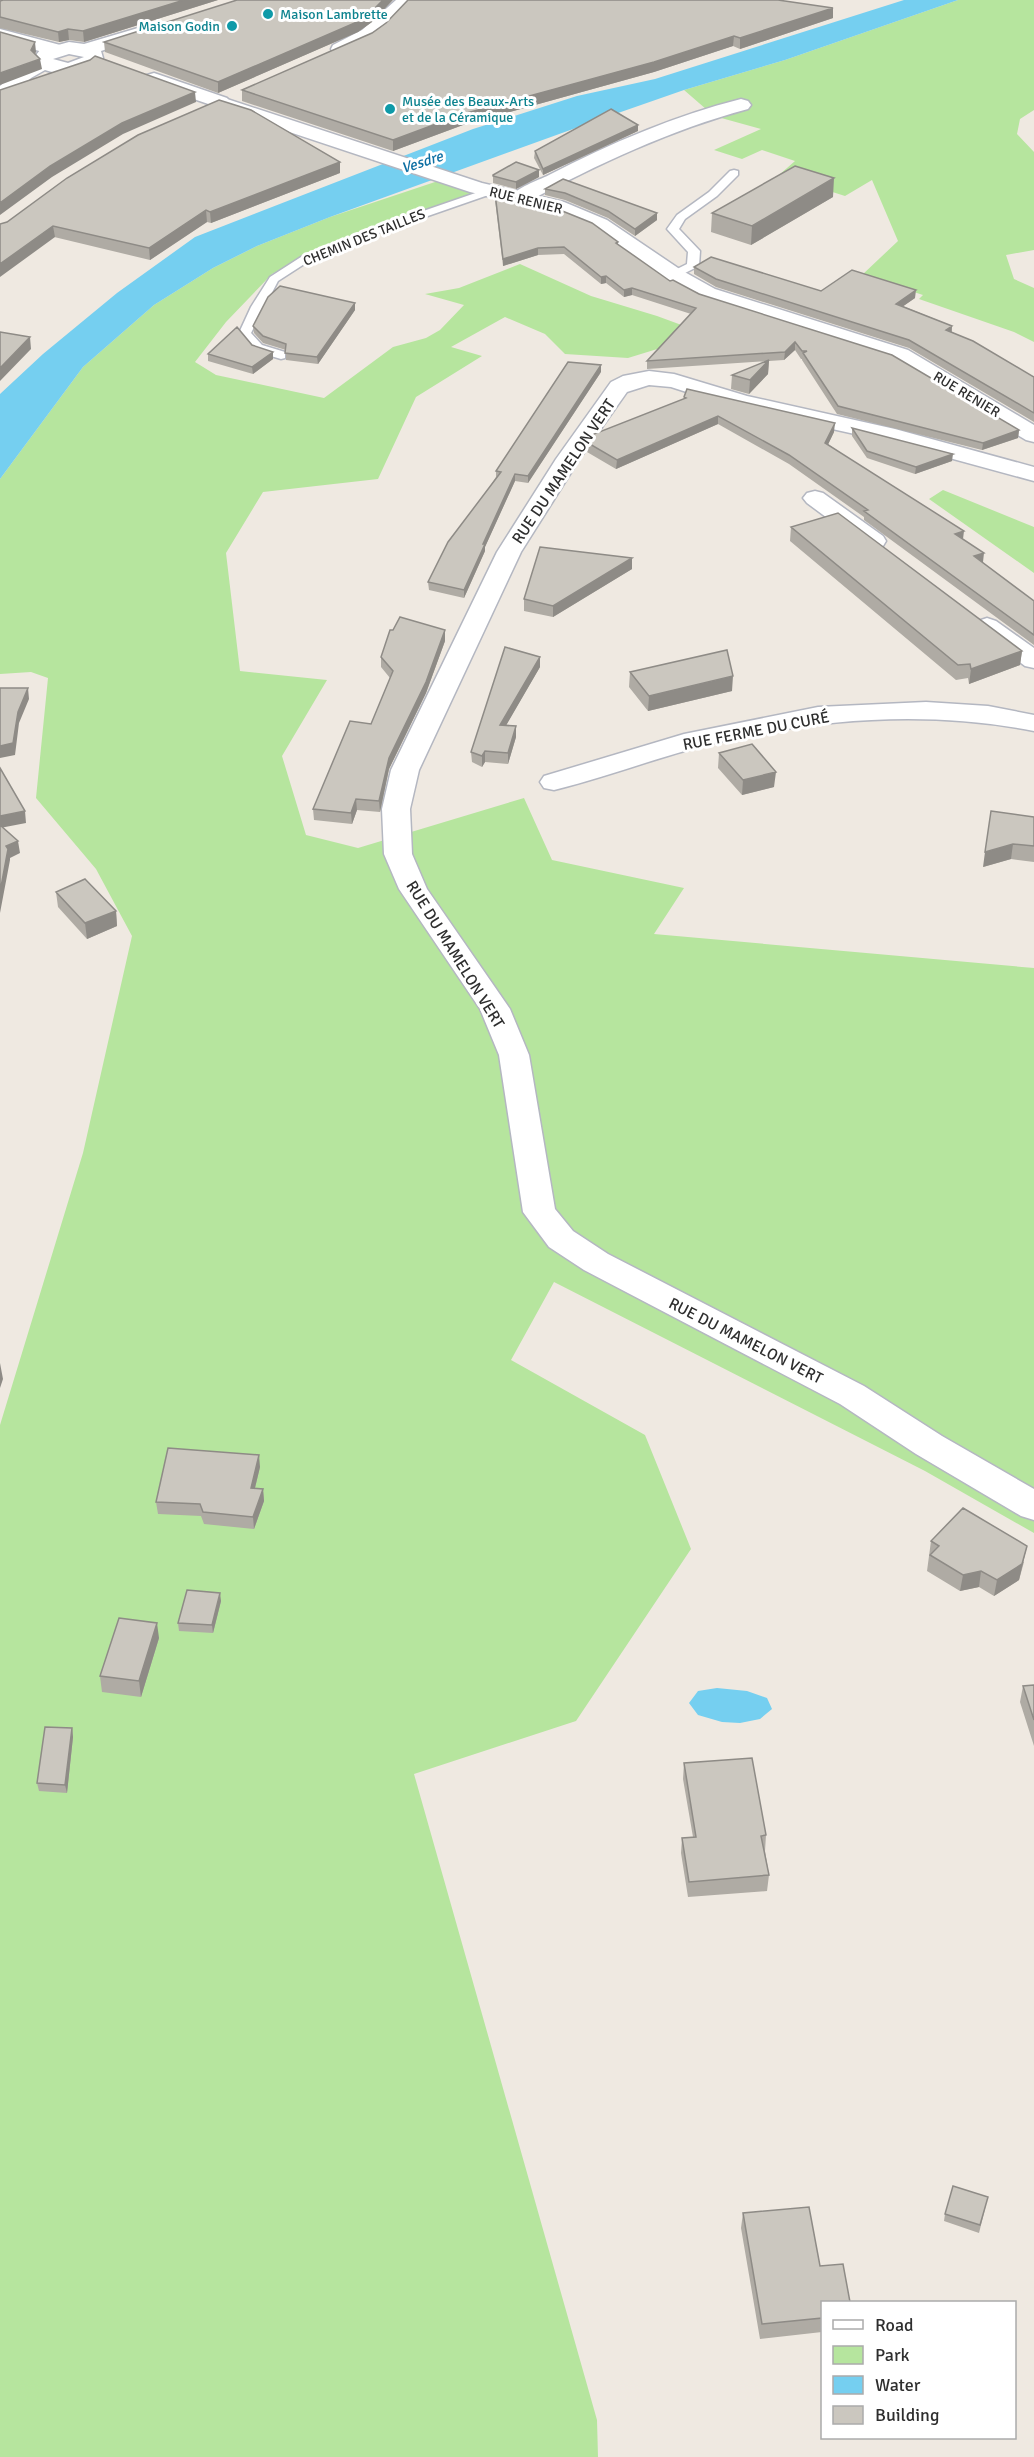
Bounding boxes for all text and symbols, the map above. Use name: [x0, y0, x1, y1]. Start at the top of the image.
place label: Maison Lambrette: [280, 6, 388, 23]
marker: Maison Lambrette: [261, 7, 275, 21]
place label: Maison Godin: [139, 18, 220, 35]
marker: Maison Godin: [225, 19, 239, 33]
place label: Musée des Beaux-Arts et de la Céramique: [402, 93, 534, 126]
marker: Musée des Beaux-Arts et de la Céramique: [383, 102, 397, 116]
water label: Vesdre: [399, 146, 446, 177]
street label: RUE RENIER: [487, 183, 564, 218]
street label: CHEMIN DES TAILLES: [301, 205, 428, 270]
street label: RUE RENIER: [930, 368, 1003, 421]
street label: RUE DU MAMELON VERT: [508, 395, 620, 548]
street label: RUE FERME DU CURÉ: [681, 707, 831, 755]
street label: RUE DU MAMELON VERT: [402, 877, 509, 1032]
street label: RUE DU MAMELON VERT: [665, 1293, 826, 1389]
legend: [821, 2301, 1016, 2439]
text: Road: [875, 2314, 914, 2336]
text: Park: [875, 2344, 910, 2366]
text: Water: [875, 2374, 921, 2396]
text: Building: [875, 2404, 939, 2426]

